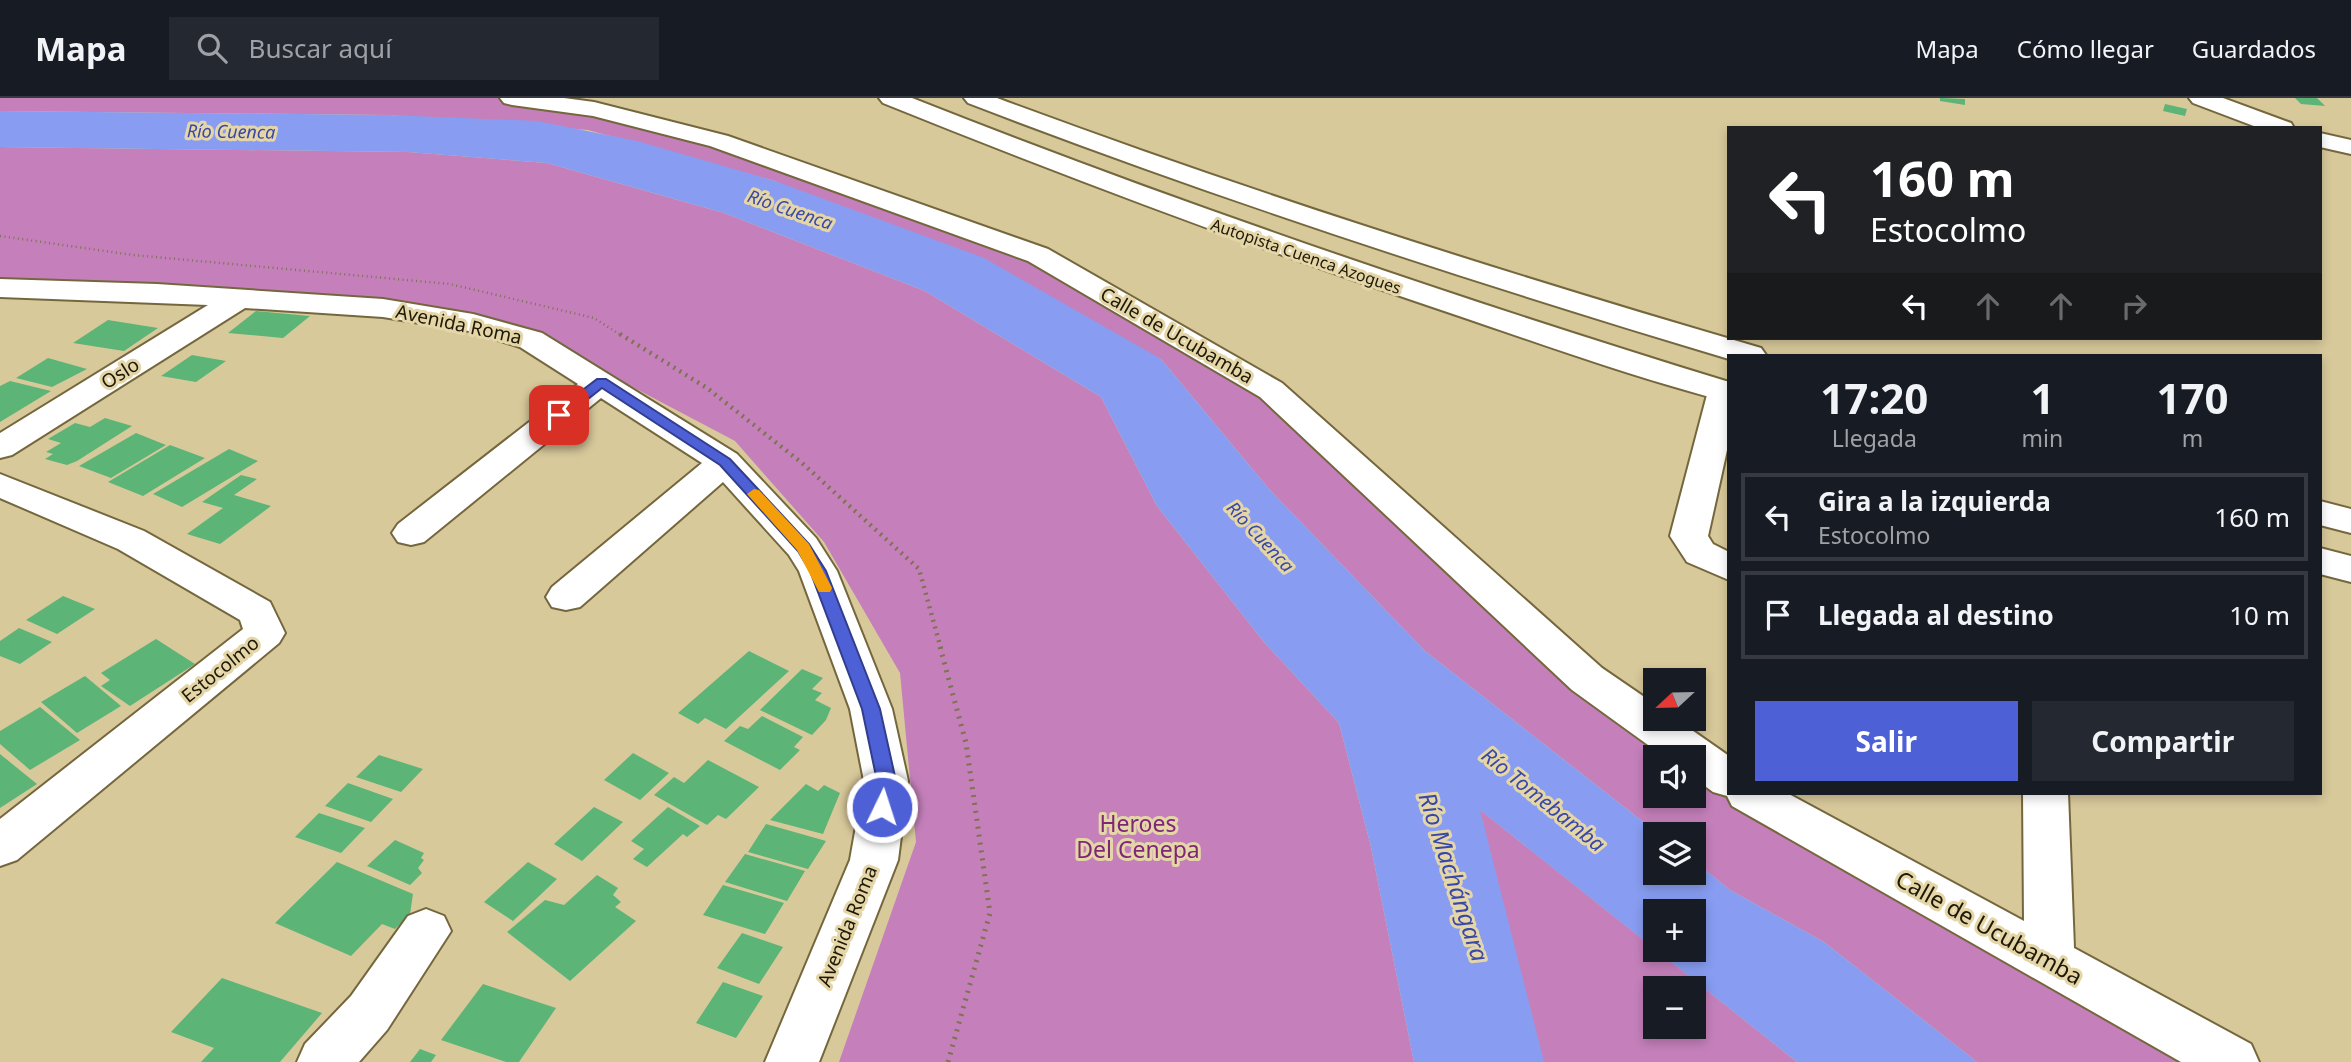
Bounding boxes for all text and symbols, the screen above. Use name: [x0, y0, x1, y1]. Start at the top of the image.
search box: [169, 17, 659, 80]
text: Mapa: [35, 26, 127, 71]
icon: search: [193, 29, 231, 67]
text: Buscar aquí: [249, 30, 392, 66]
text: Mapa: [1915, 32, 1979, 65]
text: Cómo llegar: [2017, 32, 2154, 65]
text: Guardados: [2192, 32, 2316, 65]
water label: Río Cuenca: [187, 118, 275, 144]
text: 160 m: [1870, 145, 2015, 211]
icon: left: [1755, 154, 1846, 245]
water label: Río Cuenca: [745, 183, 836, 235]
text: Estocolmo: [1870, 208, 2026, 251]
street label: Autopista Cuenca Azogues: [1208, 213, 1404, 299]
street label: Calle de Ucubamba: [1096, 281, 1258, 389]
icon: left: [1896, 287, 1934, 325]
icon: ahead: [1969, 287, 2007, 325]
icon: ahead: [2042, 287, 2080, 325]
icon: right: [2115, 287, 2153, 325]
street label: Avenida Roma: [394, 298, 524, 350]
street label: Oslo: [96, 351, 144, 395]
text: 17:20: [1820, 369, 1928, 426]
text: 1: [2030, 369, 2054, 426]
text: 170: [2157, 369, 2229, 426]
pin: [529, 385, 589, 445]
icon: arrive: [540, 396, 578, 434]
text: Llegada: [1832, 422, 1917, 454]
text: min: [2022, 422, 2063, 454]
text: m: [2182, 422, 2203, 454]
text: Gira a la izquierda: [1818, 483, 2051, 519]
water label: Río Cuenca: [1222, 496, 1300, 577]
icon: left: [1759, 498, 1797, 536]
text: 160 m: [2214, 499, 2290, 535]
text: Estocolmo: [1818, 519, 1930, 551]
icon: arrive: [1759, 596, 1797, 634]
text: Llegada al destino: [1818, 597, 2054, 633]
text: 10 m: [2229, 597, 2290, 633]
street label: Estocolmo: [176, 630, 264, 708]
north arrow: [1643, 668, 1706, 732]
map controls: [1643, 668, 1706, 1039]
button: Salir: [1755, 701, 2018, 781]
button: Compartir: [2032, 701, 2294, 781]
water label: Río Tomebamba: [1476, 741, 1611, 858]
button: sound: [1643, 745, 1706, 808]
position arrow: [845, 770, 919, 844]
water label: Río Machángara: [1412, 788, 1497, 966]
park label: Heroes Del Cenepa: [1076, 807, 1200, 865]
button: layers: [1643, 822, 1706, 885]
street label: Avenida Roma: [811, 862, 883, 990]
street label: Calle de Ucubamba: [1890, 862, 2089, 992]
button: +: [1643, 899, 1706, 962]
button: −: [1643, 976, 1706, 1039]

